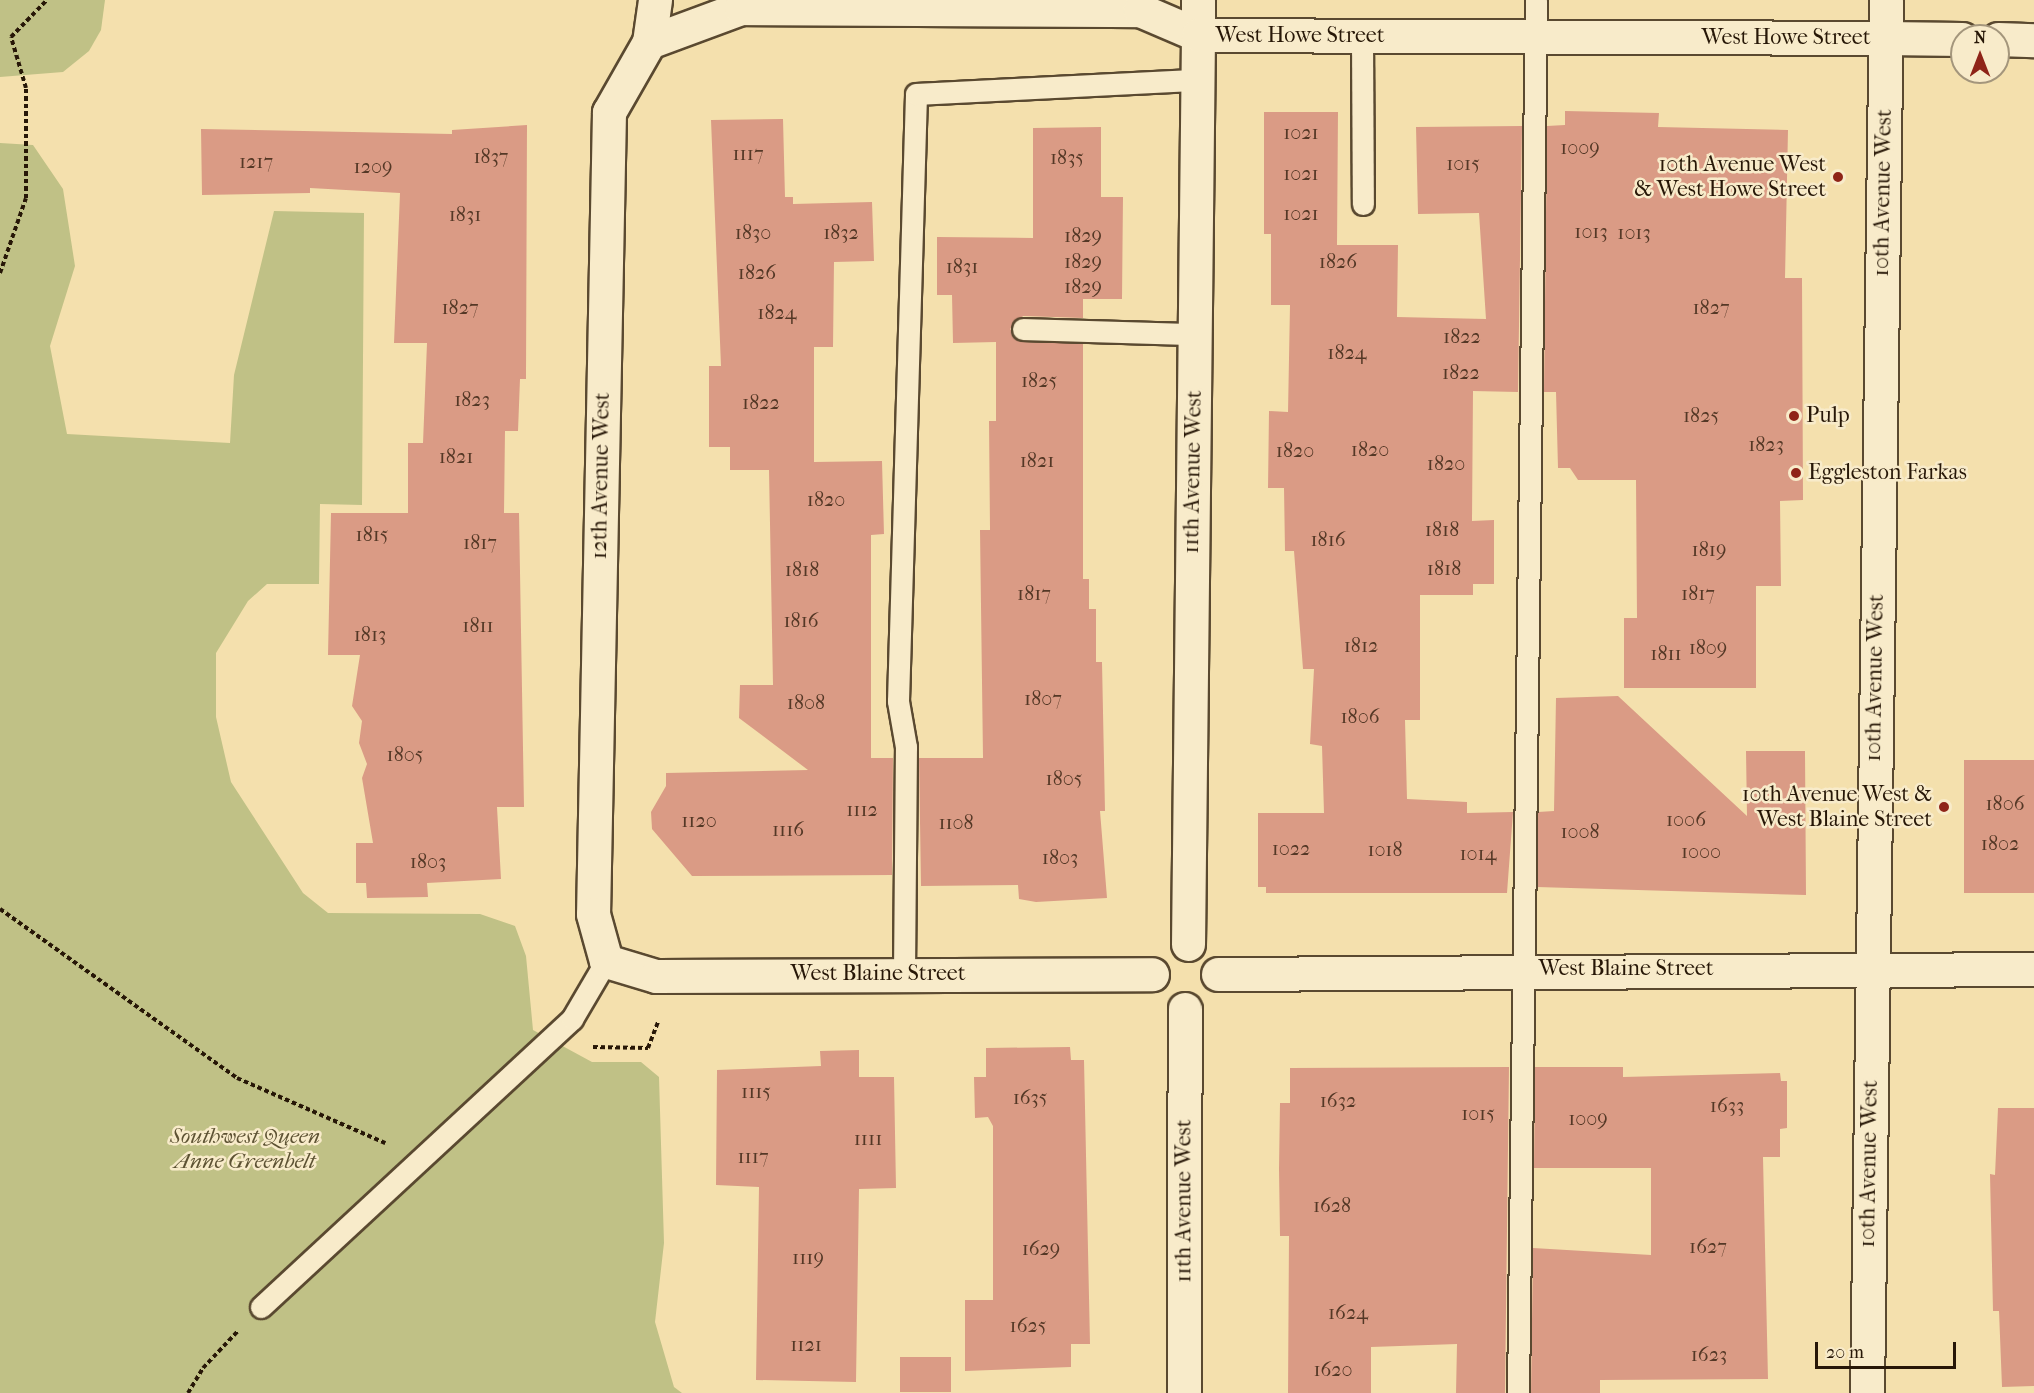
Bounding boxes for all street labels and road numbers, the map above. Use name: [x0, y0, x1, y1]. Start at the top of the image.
street label: West Howe Street: [1215, 23, 1385, 49]
street label: West Howe Street: [1701, 25, 1871, 51]
street label: 10th Avenue West: [1868, 109, 1898, 277]
street label: 11th Avenue West: [1178, 390, 1208, 554]
street label: 12th Avenue West: [586, 392, 616, 560]
street label: 10th Avenue West: [1860, 594, 1890, 762]
street label: West Blaine Street: [1538, 956, 1714, 982]
street label: West Blaine Street: [790, 961, 966, 987]
street label: 10th Avenue West: [1854, 1080, 1884, 1248]
street label: 11th Avenue West: [1171, 1119, 1197, 1283]

